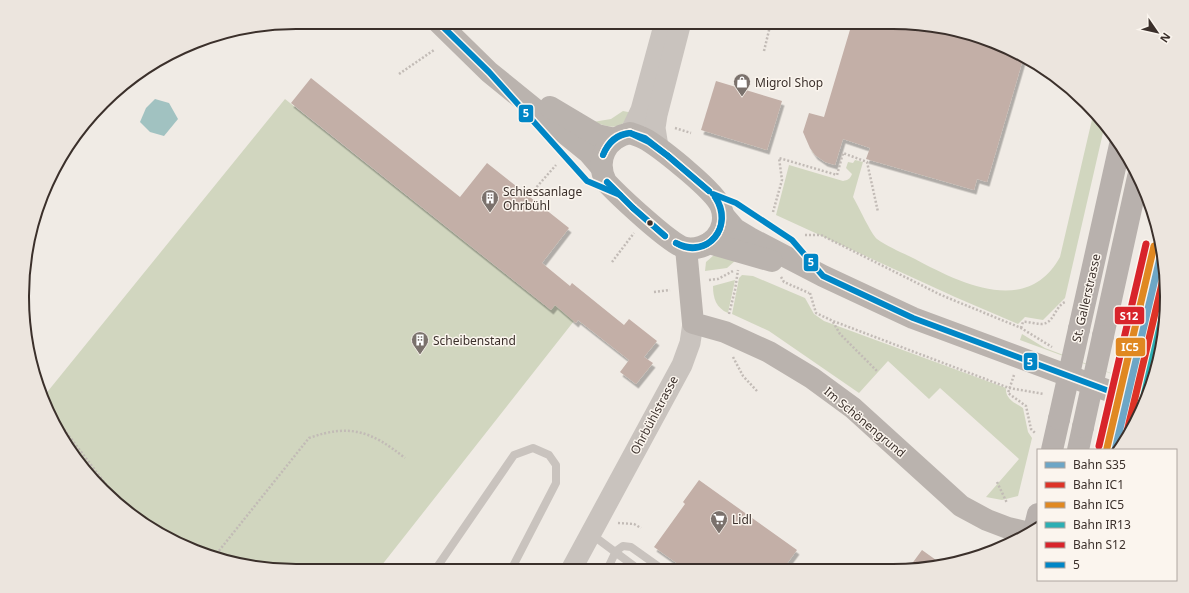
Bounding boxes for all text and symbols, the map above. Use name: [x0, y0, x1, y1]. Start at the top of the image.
north arrow: [1137, 12, 1177, 52]
text: N: [1157, 30, 1174, 46]
shop icon: Migrol Shop: [732, 72, 752, 97]
place label: Migrol Shop: [755, 74, 823, 91]
line badge: 5: [518, 104, 534, 123]
text: 5: [523, 105, 529, 120]
place label: Schiessanlage Ohrbühl: [503, 183, 582, 214]
building icon: Schiessanlage Ohrbühl: [480, 188, 500, 213]
unlabelled marker: [645, 218, 655, 228]
street label: St. Gallerstrasse: [1068, 252, 1105, 344]
line badge: 5: [803, 253, 819, 272]
text: 5: [808, 254, 814, 269]
line badge: S12: [1114, 306, 1145, 325]
text: S12: [1120, 308, 1138, 323]
building icon: Scheibenstand: [410, 330, 430, 355]
place label: Scheibenstand: [433, 332, 516, 349]
line badge: IC5: [1115, 337, 1146, 357]
text: IC5: [1121, 339, 1139, 354]
line badge: 5: [1023, 352, 1038, 371]
text: 5: [1027, 354, 1033, 369]
street label: Ohrbühlstrasse: [626, 372, 682, 457]
street label: Im Schönengrund: [821, 383, 909, 461]
legend: [1037, 449, 1177, 581]
text: Bahn S35: [1073, 456, 1126, 473]
text: Bahn IC1: [1073, 476, 1124, 493]
text: Bahn IC5: [1073, 496, 1124, 513]
supermarket icon: Lidl: [709, 509, 729, 534]
place label: Lidl: [732, 511, 752, 528]
text: Bahn IR13: [1073, 516, 1131, 533]
text: Bahn S12: [1073, 536, 1126, 553]
text: 5: [1073, 556, 1080, 573]

